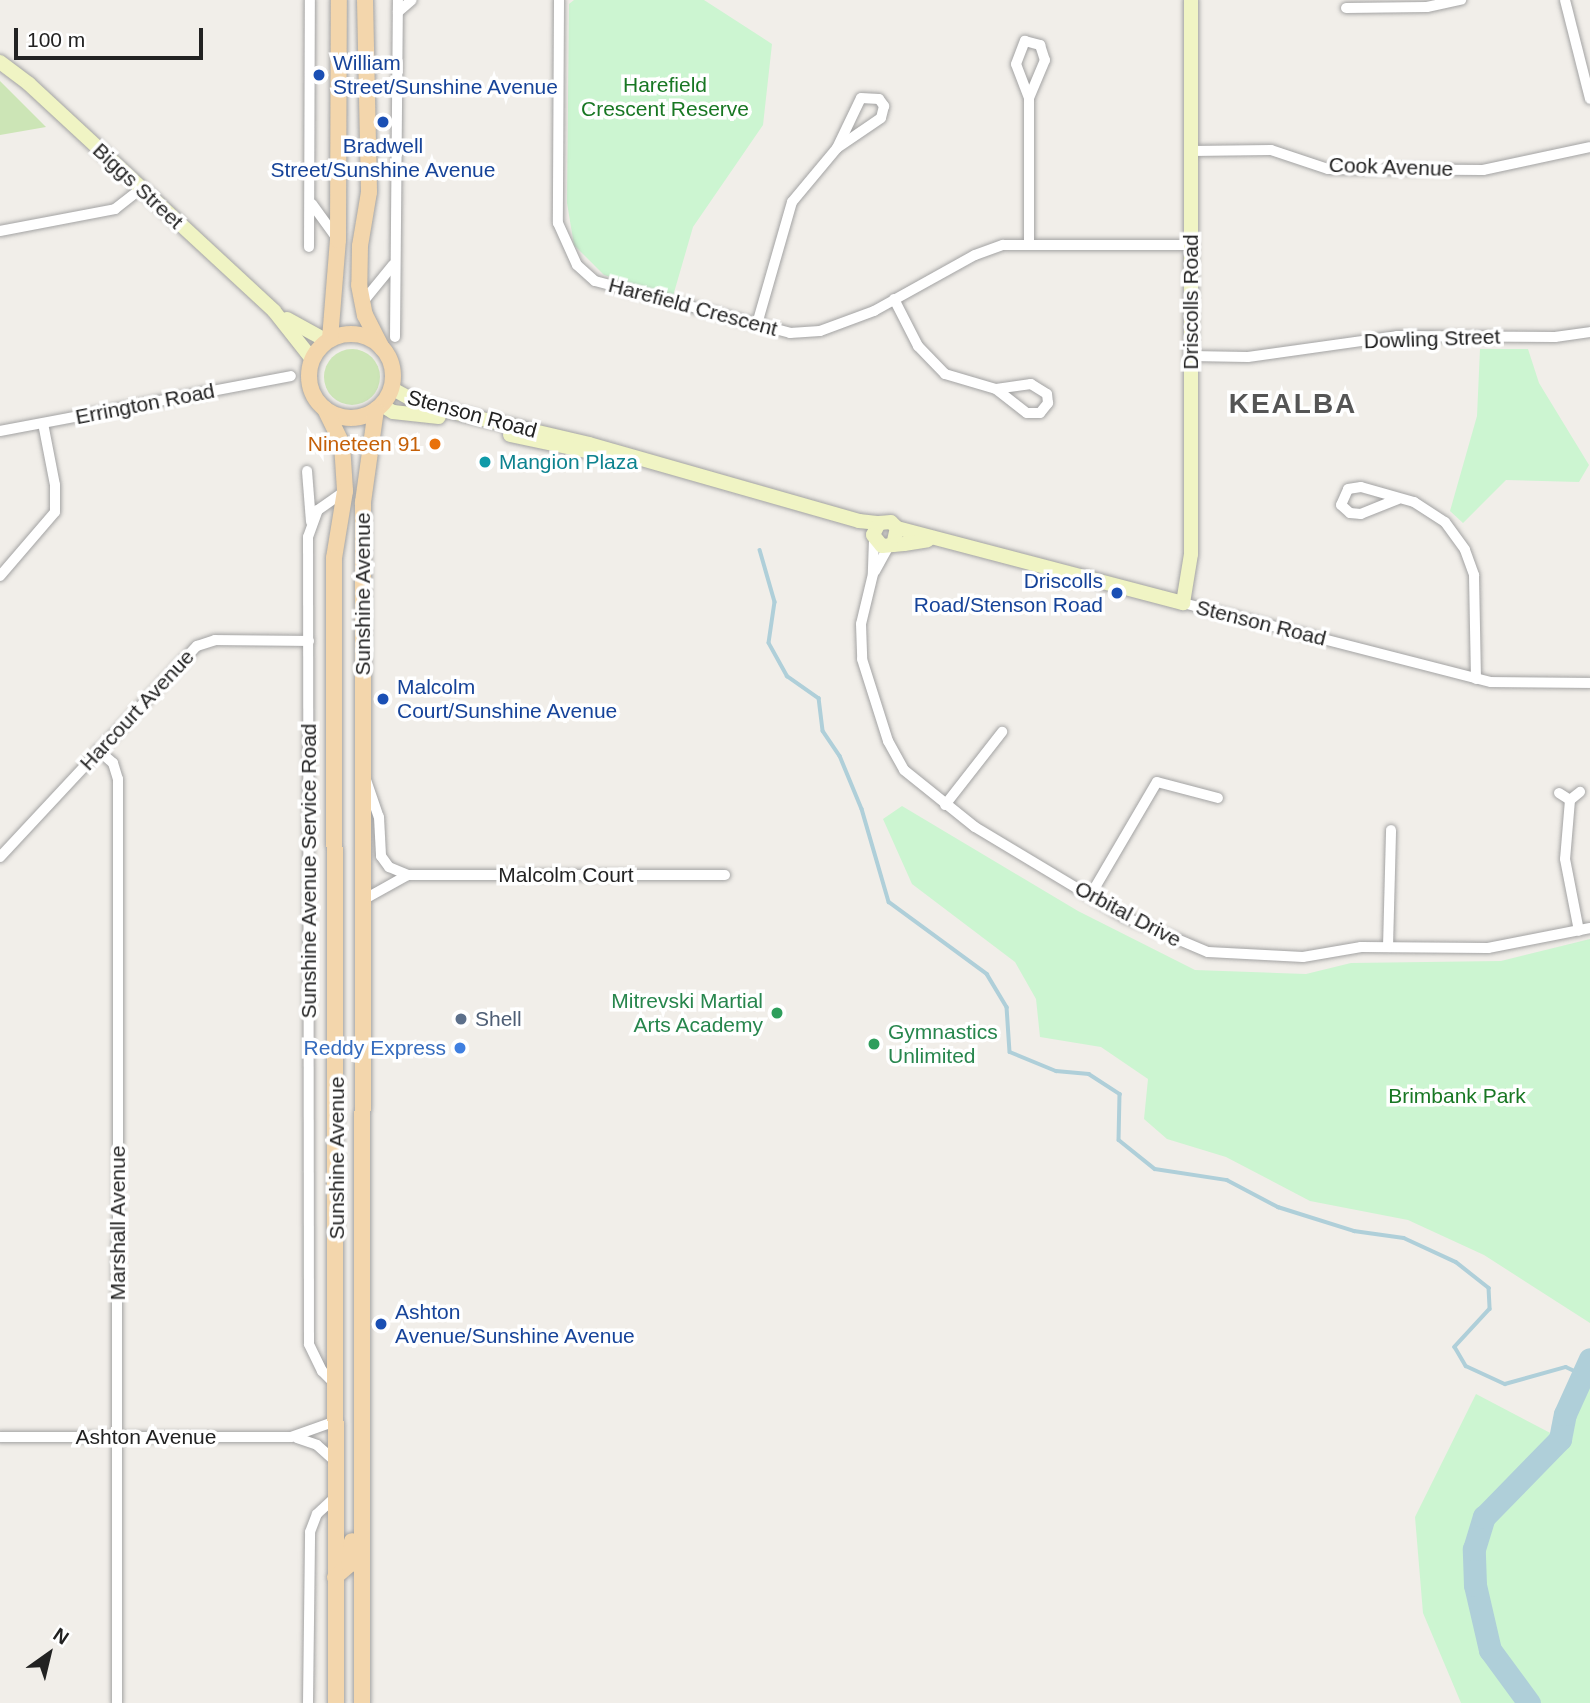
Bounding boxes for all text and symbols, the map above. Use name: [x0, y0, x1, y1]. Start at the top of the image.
scale bar: [18, 14, 206, 58]
text: 100 m: [27, 28, 85, 51]
place label: William Street/Sunshine Avenue: [333, 50, 559, 100]
marker: William Street/Sunshine Avenue: [311, 67, 327, 83]
park label: Harefield Crescent Reserve: [581, 72, 749, 122]
marker: Bradwell Street/Sunshine Avenue: [375, 114, 391, 130]
place label: Bradwell Street/Sunshine Avenue: [270, 133, 496, 183]
street label: Biggs Street: [88, 138, 188, 234]
street label: Cook Avenue: [1328, 152, 1454, 182]
street label: Driscolls Road: [1178, 234, 1204, 370]
street label: Harefield Crescent: [606, 272, 780, 342]
street label: Dowling Street: [1363, 324, 1501, 354]
street label: Errington Road: [73, 378, 217, 430]
street label: Stenson Road: [404, 385, 540, 443]
district label: KEALBA: [1229, 387, 1357, 421]
place label: Nineteen 91: [308, 431, 421, 457]
marker: Nineteen 91: [427, 436, 443, 452]
place label: Mangion Plaza: [499, 449, 638, 475]
marker: Mangion Plaza: [477, 454, 493, 470]
street label: Sunshine Avenue: [350, 512, 376, 676]
place label: Driscolls Road/Stenson Road: [914, 568, 1103, 618]
marker: Driscolls Road/Stenson Road: [1109, 585, 1125, 601]
street label: Stenson Road: [1193, 595, 1329, 651]
street label: Harcourt Avenue: [74, 644, 200, 776]
place label: Malcolm Court/Sunshine Avenue: [397, 674, 618, 724]
marker: Malcolm Court/Sunshine Avenue: [375, 691, 391, 707]
street label: Sunshine Avenue Service Road: [296, 723, 322, 1019]
street label: Malcolm Court: [498, 862, 634, 888]
street label: Orbital Drive: [1071, 875, 1185, 953]
place label: Mitrevski Martial Arts Academy: [611, 988, 763, 1038]
marker: Mitrevski Martial Arts Academy: [769, 1005, 785, 1021]
place label: Shell: [475, 1006, 522, 1032]
marker: Shell: [453, 1011, 469, 1027]
place label: Gymnastics Unlimited: [888, 1019, 998, 1069]
place label: Reddy Express: [304, 1035, 446, 1061]
marker: Gymnastics Unlimited: [866, 1036, 882, 1052]
marker: Reddy Express: [452, 1040, 468, 1056]
street label: Sunshine Avenue: [324, 1076, 350, 1240]
park label: Brimbank Park: [1388, 1083, 1526, 1109]
street label: Marshall Avenue: [105, 1145, 131, 1301]
place label: Ashton Avenue/Sunshine Avenue: [395, 1299, 636, 1349]
marker: Ashton Avenue/Sunshine Avenue: [373, 1316, 389, 1332]
street label: Ashton Avenue: [75, 1424, 217, 1450]
north arrow: [14, 1619, 84, 1689]
text: N: [49, 1624, 73, 1649]

